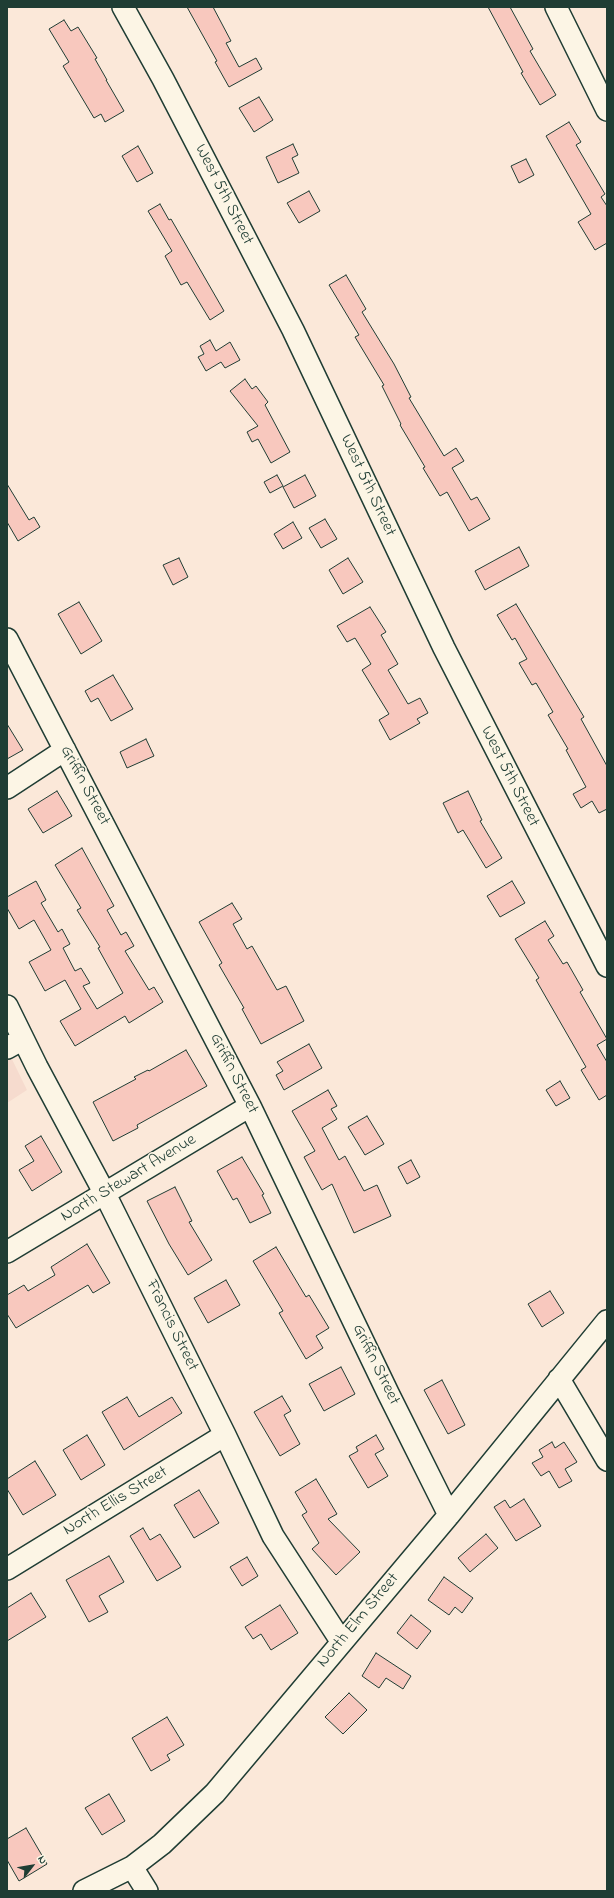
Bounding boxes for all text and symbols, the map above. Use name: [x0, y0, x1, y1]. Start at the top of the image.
street label: West 5th Street: [189, 141, 257, 249]
street label: West 5th Street: [335, 432, 399, 540]
street label: West 5th Street: [475, 723, 543, 831]
street label: Griffin Street: [54, 743, 114, 829]
street label: Griffin Street: [204, 1030, 262, 1118]
street label: North Stewart Avenue: [58, 1131, 200, 1227]
street label: Francis Street: [140, 1277, 202, 1375]
street label: Griffin Street: [347, 1321, 403, 1409]
street label: North Ellis Street: [60, 1463, 172, 1541]
street label: North Elm Street: [314, 1570, 404, 1672]
north arrow: [12, 1846, 52, 1886]
text: N: [34, 1853, 51, 1867]

